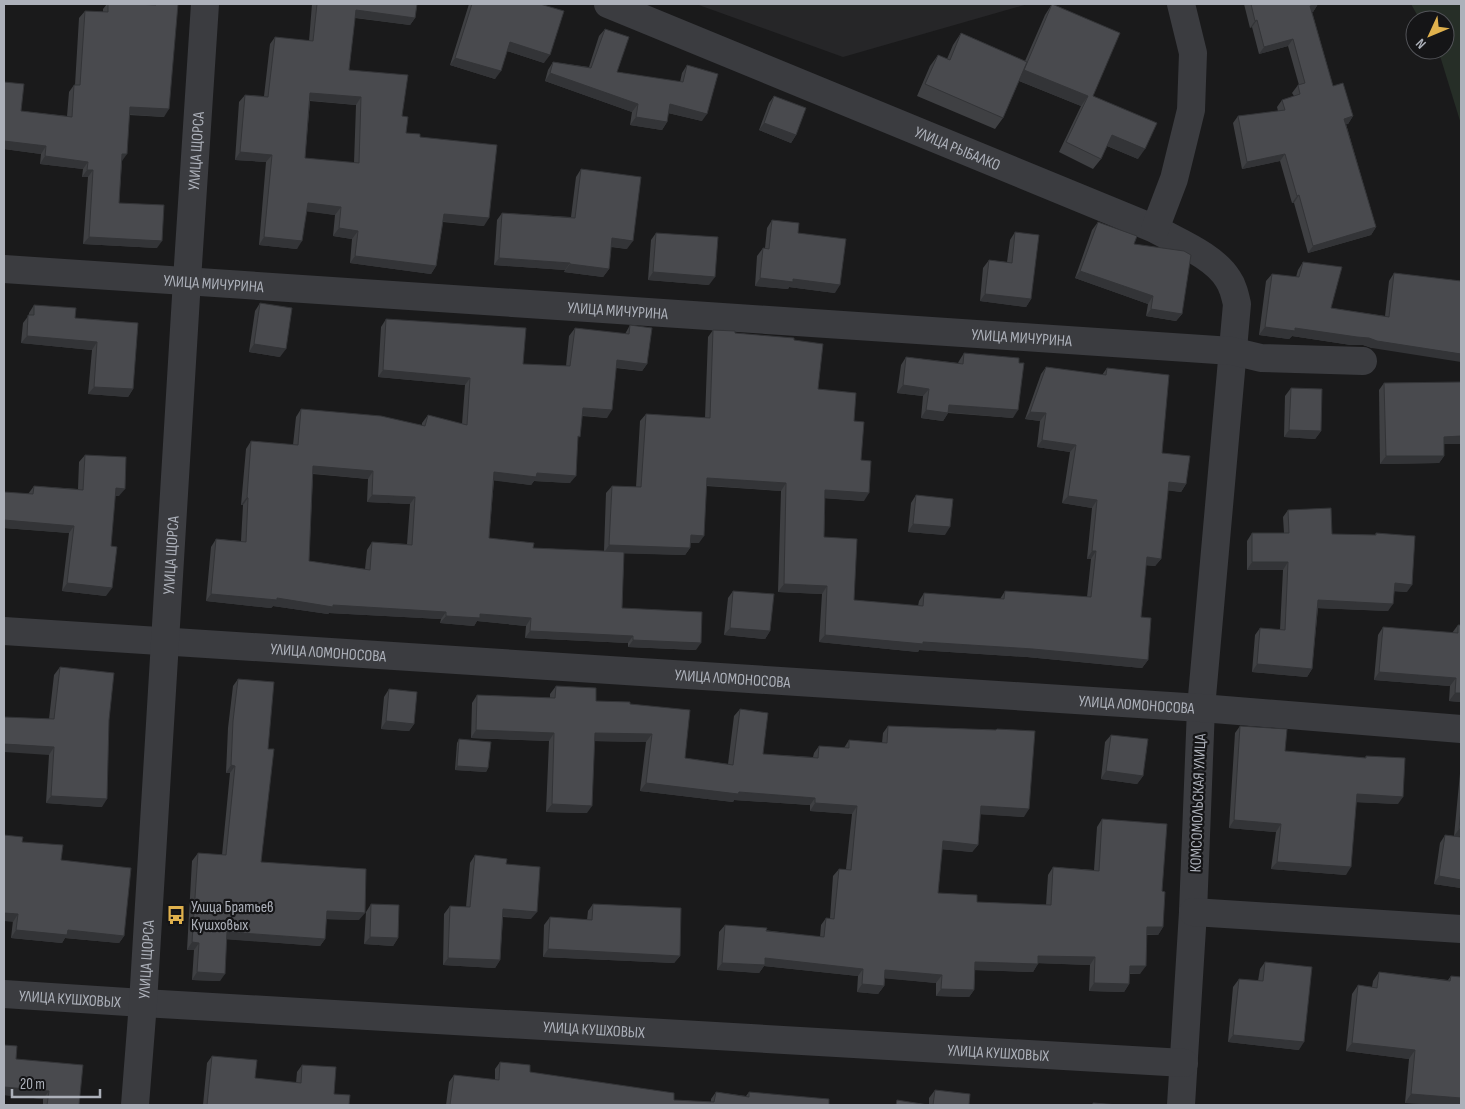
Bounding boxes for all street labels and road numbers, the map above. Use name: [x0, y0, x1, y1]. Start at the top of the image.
street label: УЛИЦА ЩОРСА: [185, 111, 209, 191]
street label: УЛИЦА РЫБАЛКО: [911, 123, 1003, 175]
street label: УЛИЦА МИЧУРИНА: [163, 272, 264, 297]
street label: УЛИЦА МИЧУРИНА: [567, 299, 669, 324]
street label: УЛИЦА МИЧУРИНА: [971, 326, 1073, 351]
street label: УЛИЦА ЩОРСА: [160, 515, 184, 595]
street label: УЛИЦА ЛОМОНОСОВА: [270, 640, 387, 667]
street label: УЛИЦА ЛОМОНОСОВА: [674, 666, 791, 693]
street label: УЛИЦА ЛОМОНОСОВА: [1078, 692, 1195, 719]
street label: КОМСОМОЛЬСКАЯ УЛИЦА: [1187, 733, 1210, 873]
street label: УЛИЦА ЩОРСА: [135, 919, 159, 999]
street label: УЛИЦА КУШХОВЫХ: [18, 987, 122, 1013]
street label: УЛИЦА КУШХОВЫХ: [542, 1018, 646, 1043]
street label: УЛИЦА КУШХОВЫХ: [947, 1041, 1050, 1066]

